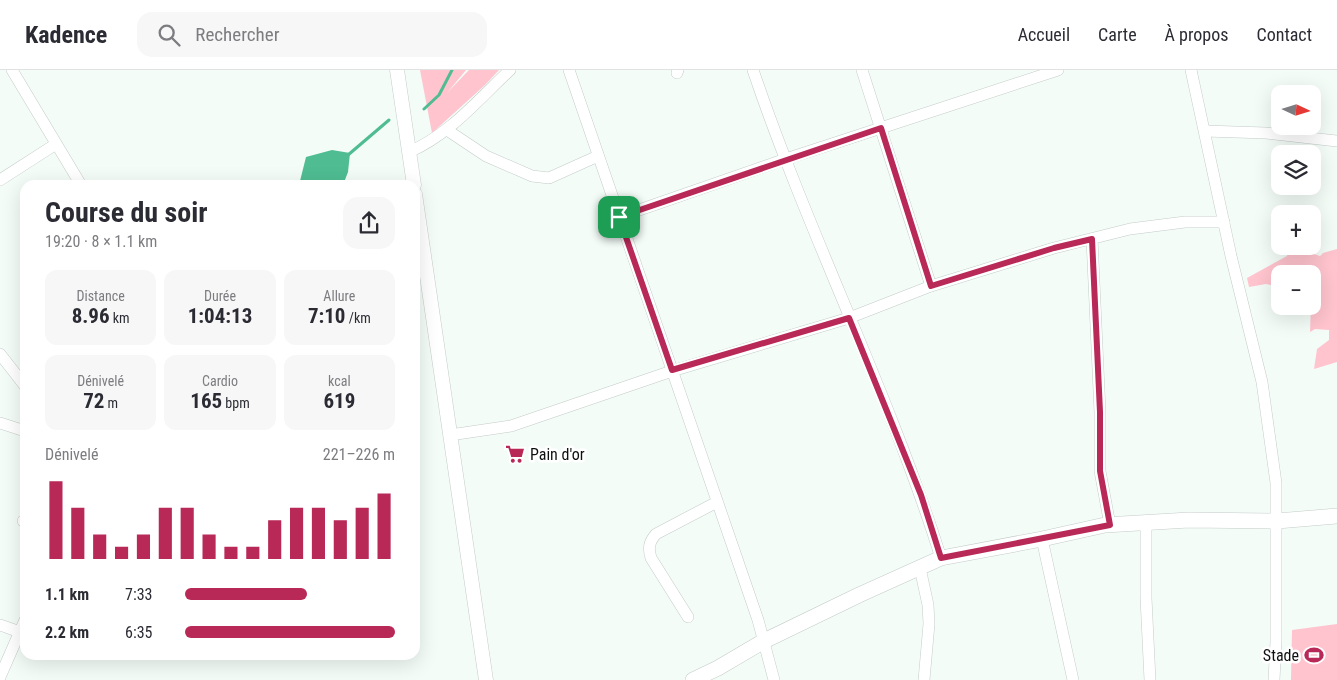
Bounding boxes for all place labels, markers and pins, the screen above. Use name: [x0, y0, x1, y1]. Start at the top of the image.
pin: [598, 196, 640, 238]
supermarket icon: Pain d'or: [504, 443, 526, 465]
place label: Pain d'or: [530, 445, 585, 464]
sports icon: Stade: [1303, 644, 1325, 666]
place label: Stade: [1263, 646, 1299, 665]

